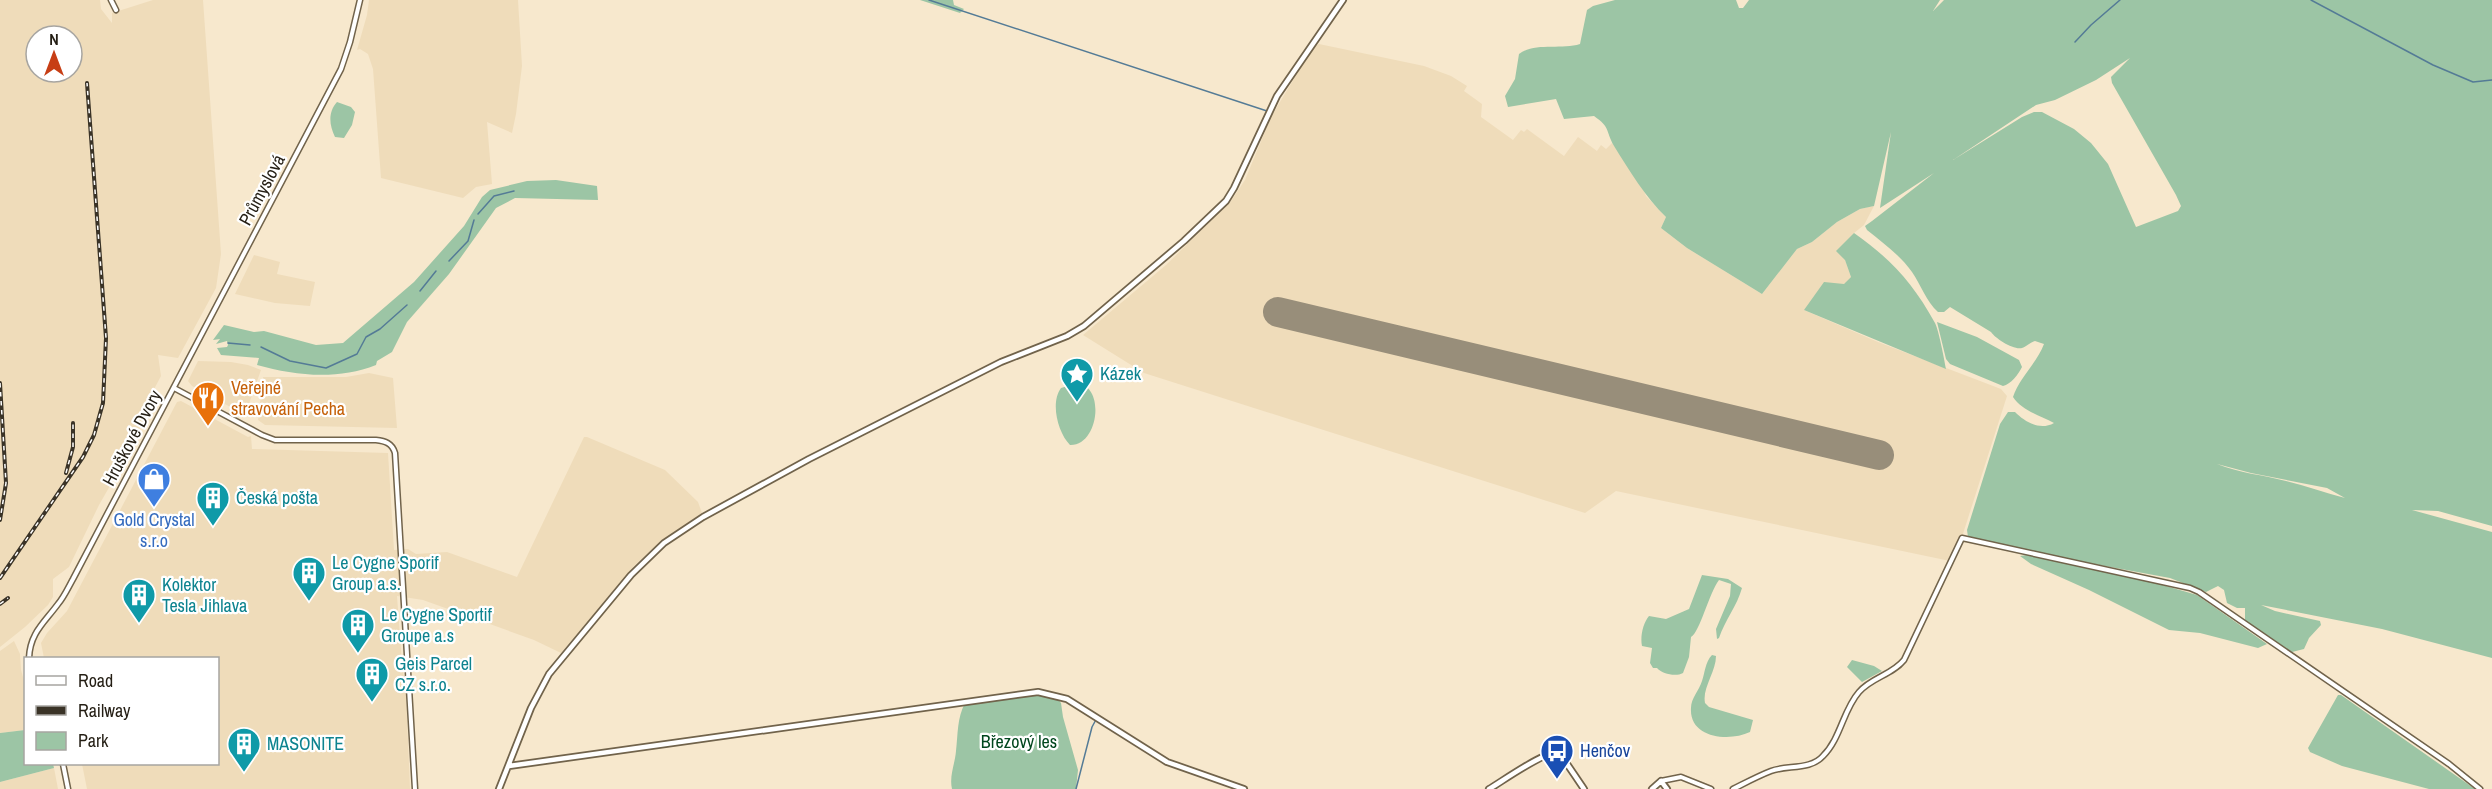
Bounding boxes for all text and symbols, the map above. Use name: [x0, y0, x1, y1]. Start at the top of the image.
north arrow: [24, 24, 84, 84]
text: N: [49, 28, 59, 50]
street label: Průmyslová: [232, 150, 291, 230]
place icon: Kázek: [1059, 356, 1095, 403]
place label: Kázek: [1100, 361, 1142, 386]
place label: Veřejné stravování Pecha: [231, 375, 345, 421]
restaurant icon: Veřejné stravování Pecha: [190, 380, 226, 427]
street label: Hruškové Dvory: [96, 385, 168, 490]
shop icon: Gold Crystal s.r.o: [136, 461, 172, 508]
building icon: Česká pošta: [195, 480, 231, 527]
place label: Česká pošta: [236, 485, 318, 510]
place label: Gold Crystal s.r.o: [113, 507, 195, 553]
place label: Le Cygne Sporif Group a.s.: [332, 550, 440, 596]
building icon: Le Cygne Sporif Group a.s.: [291, 555, 327, 602]
place label: Kolektor Tesla Jihlava: [162, 572, 247, 618]
building icon: Kolektor Tesla Jihlava: [121, 577, 157, 624]
place label: Le Cygne Sportif Groupe a.s: [381, 602, 493, 648]
building icon: Le Cygne Sportif Groupe a.s: [340, 607, 376, 654]
place label: Geis Parcel CZ s.r.o.: [395, 651, 472, 697]
building icon: Geis Parcel CZ s.r.o.: [354, 656, 390, 703]
legend: [24, 657, 219, 765]
text: Road: [78, 668, 113, 693]
text: Railway: [78, 698, 131, 723]
building icon: MASONITE: [226, 726, 262, 773]
text: Park: [78, 728, 109, 753]
park label: Březový les: [981, 729, 1057, 754]
place label: MASONITE: [267, 731, 344, 756]
bus stop icon: Henčov: [1539, 733, 1575, 780]
place label: Henčov: [1580, 738, 1631, 763]

